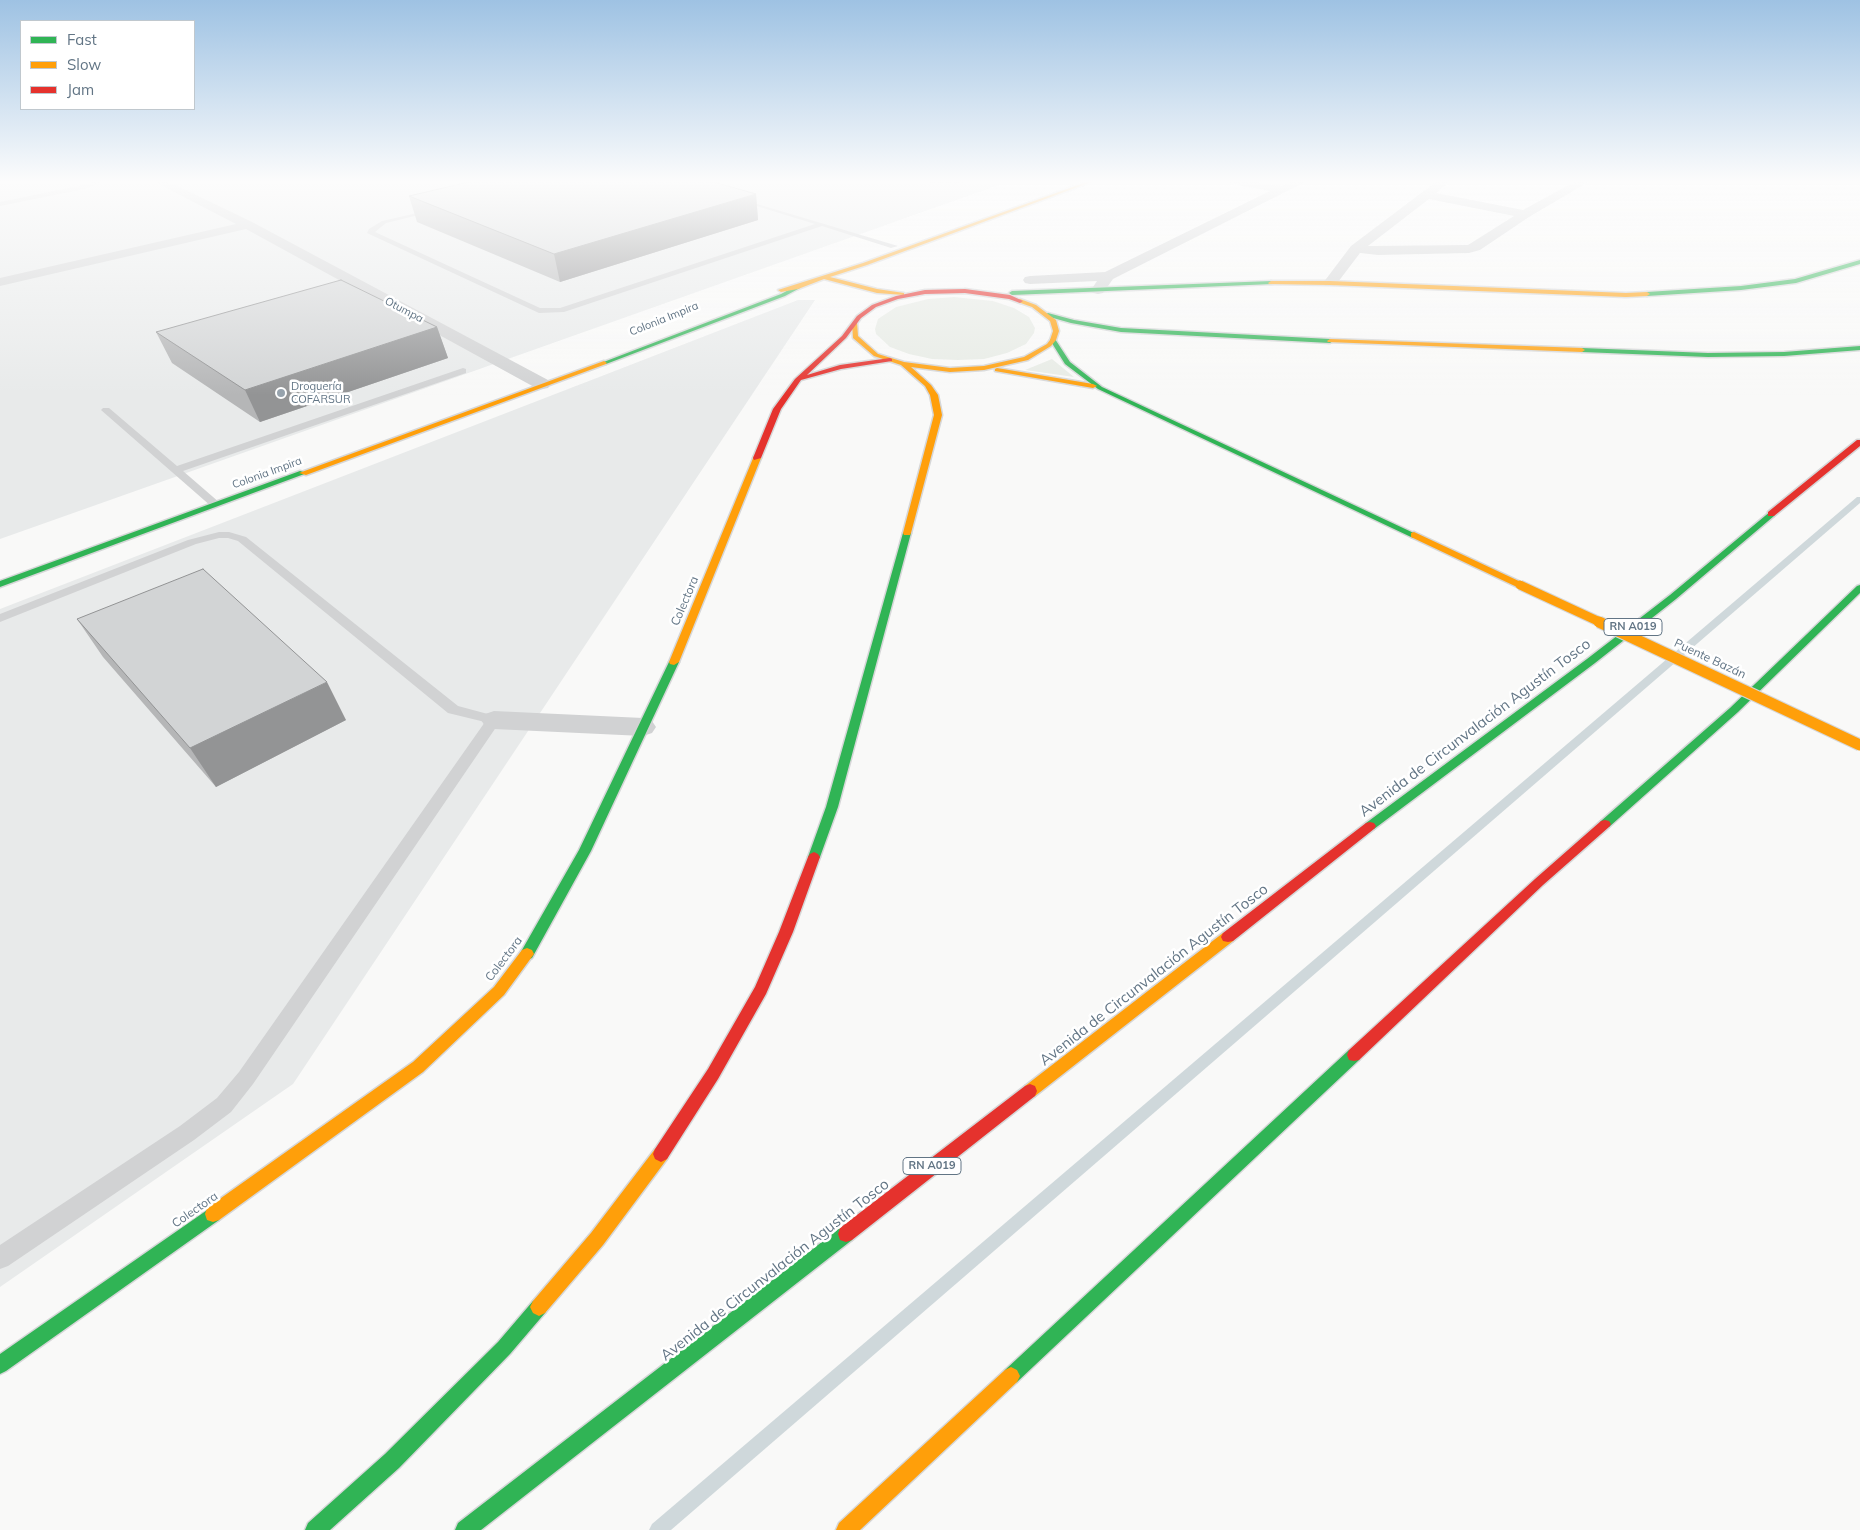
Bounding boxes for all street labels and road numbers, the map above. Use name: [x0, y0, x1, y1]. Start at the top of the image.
street label: Otumpa: [383, 294, 425, 326]
street label: Colonia Impira: [628, 299, 700, 339]
street label: Colonia Impira: [230, 454, 304, 492]
street label: Colectora: [668, 574, 702, 628]
road number: RN A019: [1604, 618, 1662, 636]
street label: Avenida de Circunvalación Agustín Tosco: [1356, 635, 1594, 821]
street label: Puente Bazán: [1672, 636, 1748, 682]
street label: Avenida de Circunvalación Agustín Tosco: [1036, 880, 1272, 1070]
street label: Colectora: [482, 934, 526, 984]
road number: RN A019: [903, 1158, 961, 1174]
street label: Avenida de Circunvalación Agustín Tosco: [657, 1175, 893, 1365]
street label: Colectora: [169, 1189, 221, 1231]

